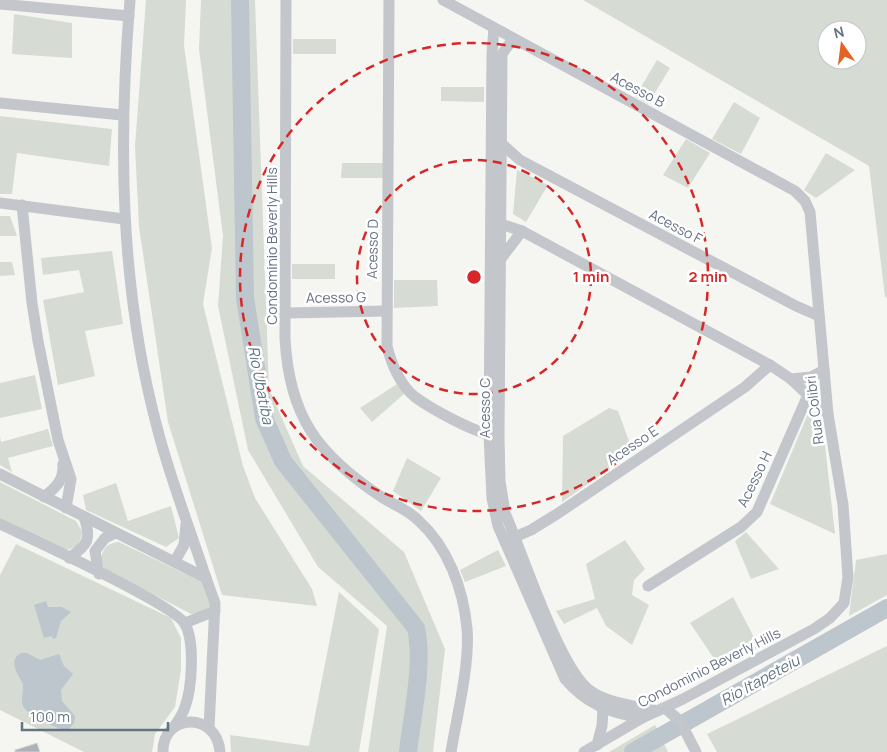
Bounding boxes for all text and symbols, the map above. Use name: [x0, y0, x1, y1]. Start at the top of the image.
north arrow: [817, 20, 867, 70]
text: N: [832, 21, 846, 42]
street label: Acesso B: [608, 67, 669, 111]
street label: Condominio Beverly Hills: [262, 167, 281, 325]
street label: Acesso F: [646, 204, 706, 248]
street label: Acesso D: [362, 219, 382, 279]
text: 1 min: [573, 266, 609, 287]
text: 2 min: [688, 266, 728, 287]
centre of rings: [465, 268, 483, 286]
street label: Acesso G: [306, 287, 366, 307]
water label: Rio Ubatiba: [243, 344, 279, 427]
street label: Rua Colibri: [800, 375, 828, 445]
street label: Acesso C: [475, 378, 494, 438]
street label: Acesso E: [602, 421, 662, 469]
street label: Acesso H: [732, 448, 776, 510]
street label: Condominio Beverly Hills: [634, 623, 784, 711]
water label: Rio Itapeteiu: [717, 649, 804, 710]
scale bar: [22, 700, 169, 732]
text: 100 m: [30, 706, 70, 727]

